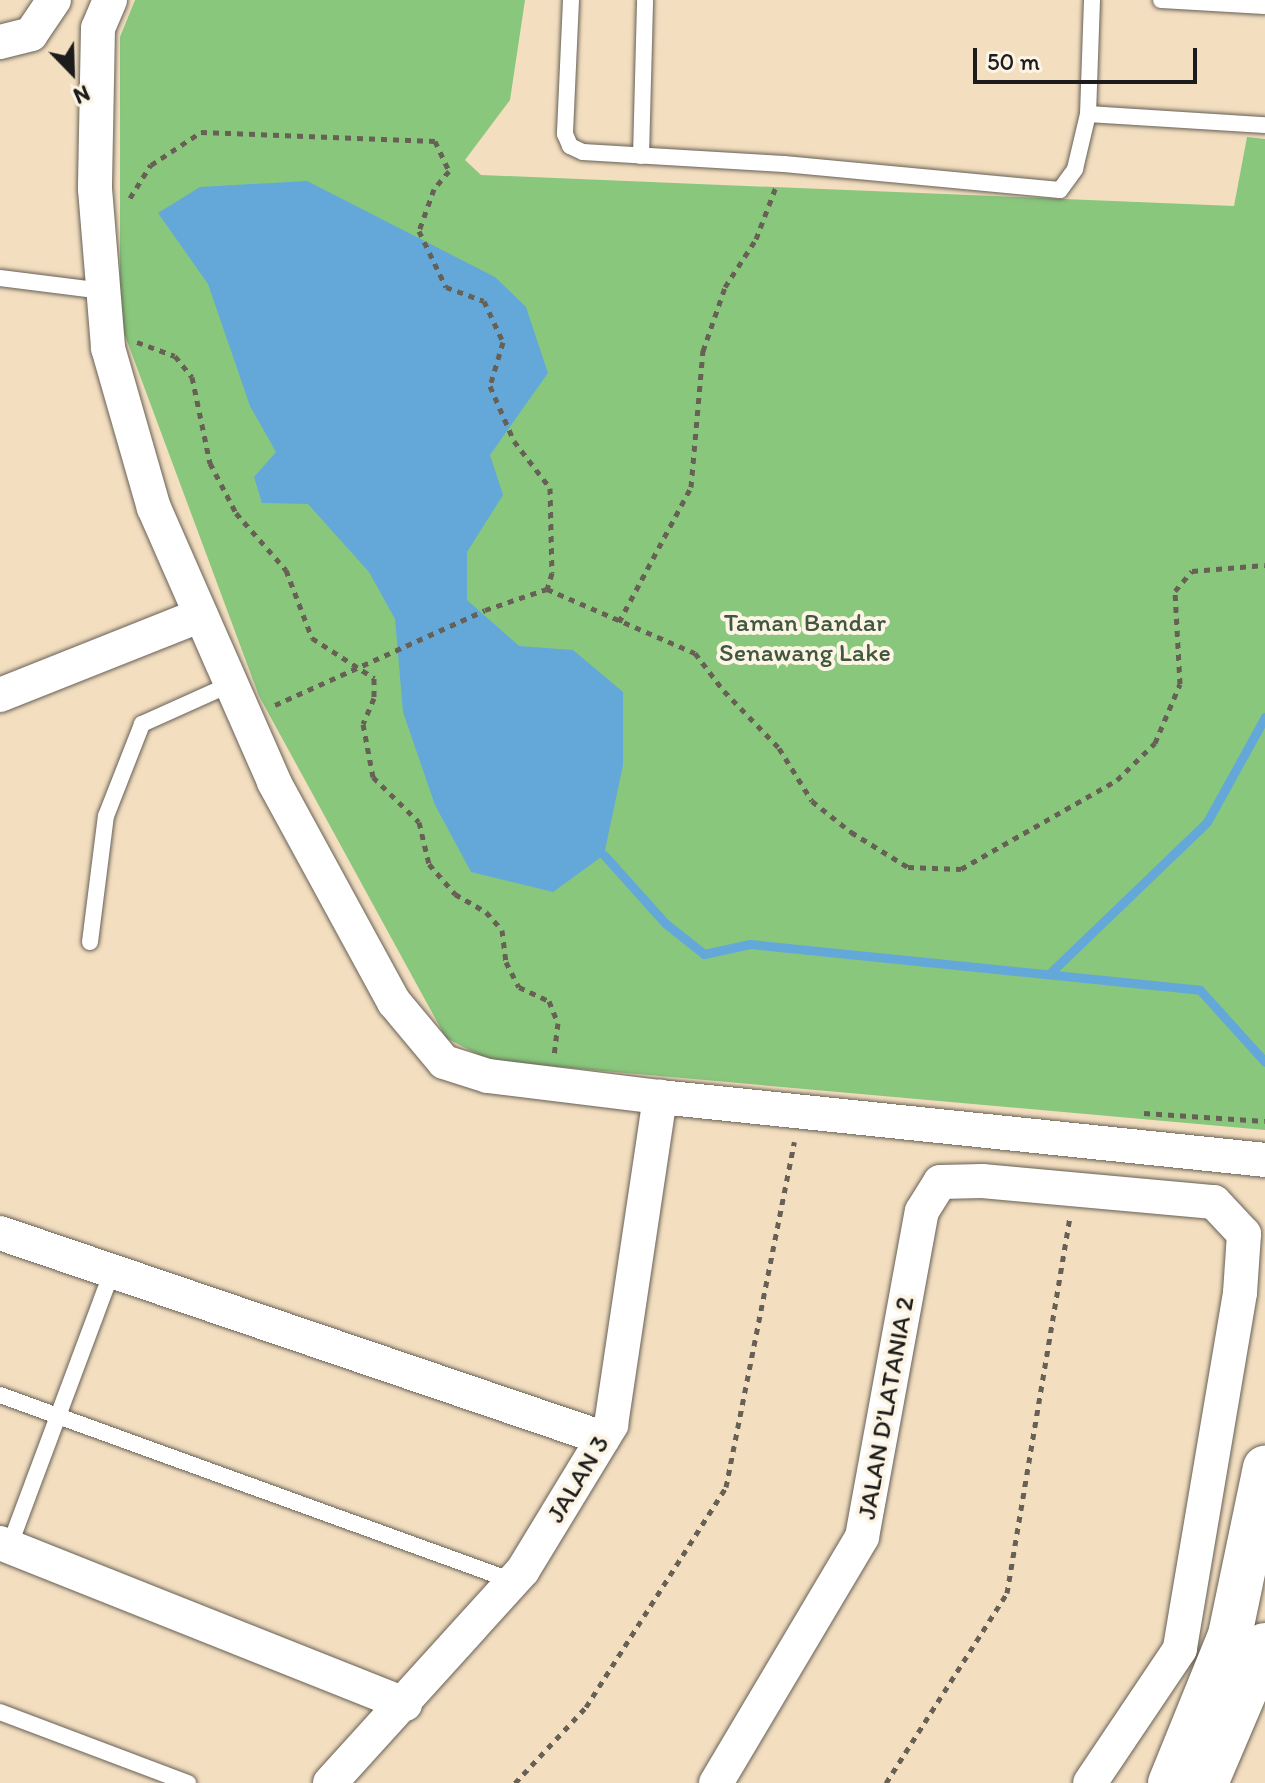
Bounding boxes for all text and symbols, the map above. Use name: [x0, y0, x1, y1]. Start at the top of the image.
north arrow: [32, 32, 112, 112]
scale bar: [977, 32, 1201, 82]
text: 50 m: [987, 47, 1040, 76]
text: N: [69, 79, 94, 110]
park label: Taman Bandar Senawang Lake: [719, 607, 891, 668]
street label: JALAN D’LATANIA 2: [851, 1293, 921, 1523]
street label: JALAN 3: [540, 1430, 616, 1528]

